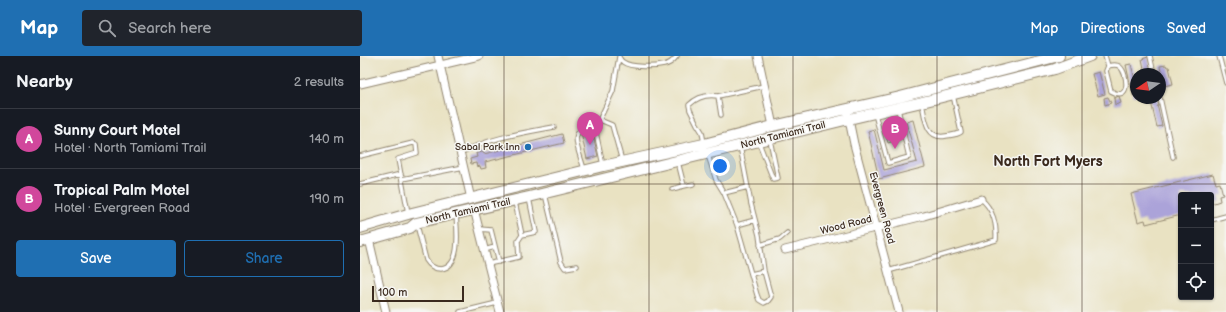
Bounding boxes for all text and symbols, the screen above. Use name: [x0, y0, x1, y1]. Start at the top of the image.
search box: [82, 10, 362, 46]
text: Map: [20, 17, 58, 40]
icon: search: [96, 17, 118, 39]
text: Search here: [128, 19, 211, 38]
text: Map: [1030, 20, 1058, 37]
text: Directions: [1080, 20, 1145, 37]
text: Saved: [1167, 20, 1206, 37]
north arrow: [1130, 68, 1166, 104]
text: Nearby: [16, 72, 73, 92]
text: 2 results: [294, 74, 344, 90]
pin: A: [577, 112, 603, 145]
pin: B: [882, 116, 908, 149]
street label: North Tamiami Trail: [739, 119, 827, 151]
text: Sunny Court Motel: [54, 121, 180, 140]
text: A: [25, 131, 33, 147]
text: 140 m: [309, 131, 344, 147]
text: Hotel · North Tamiami Trail: [54, 140, 206, 156]
place label: Sabal Park Inn: [455, 141, 520, 153]
marker: Sabal Park Inn: [523, 142, 533, 152]
district label: North Fort Myers: [993, 153, 1103, 170]
your location: [710, 156, 730, 176]
street label: Evergreen Road: [867, 171, 897, 246]
text: Tropical Palm Motel: [54, 181, 189, 200]
text: B: [24, 191, 34, 207]
text: 190 m: [310, 191, 344, 207]
map controls: [1178, 192, 1214, 300]
button: +: [1178, 192, 1214, 228]
street label: North Tamiami Trail: [424, 195, 512, 227]
text: Hotel · Evergreen Road: [54, 200, 190, 216]
street label: Wood Road: [819, 213, 873, 237]
button: −: [1178, 228, 1214, 264]
button: Save: [16, 240, 176, 277]
button: Share: [184, 240, 344, 277]
button: locate: [1178, 264, 1214, 300]
scale bar: [372, 284, 464, 303]
text: 100 m: [378, 286, 407, 299]

